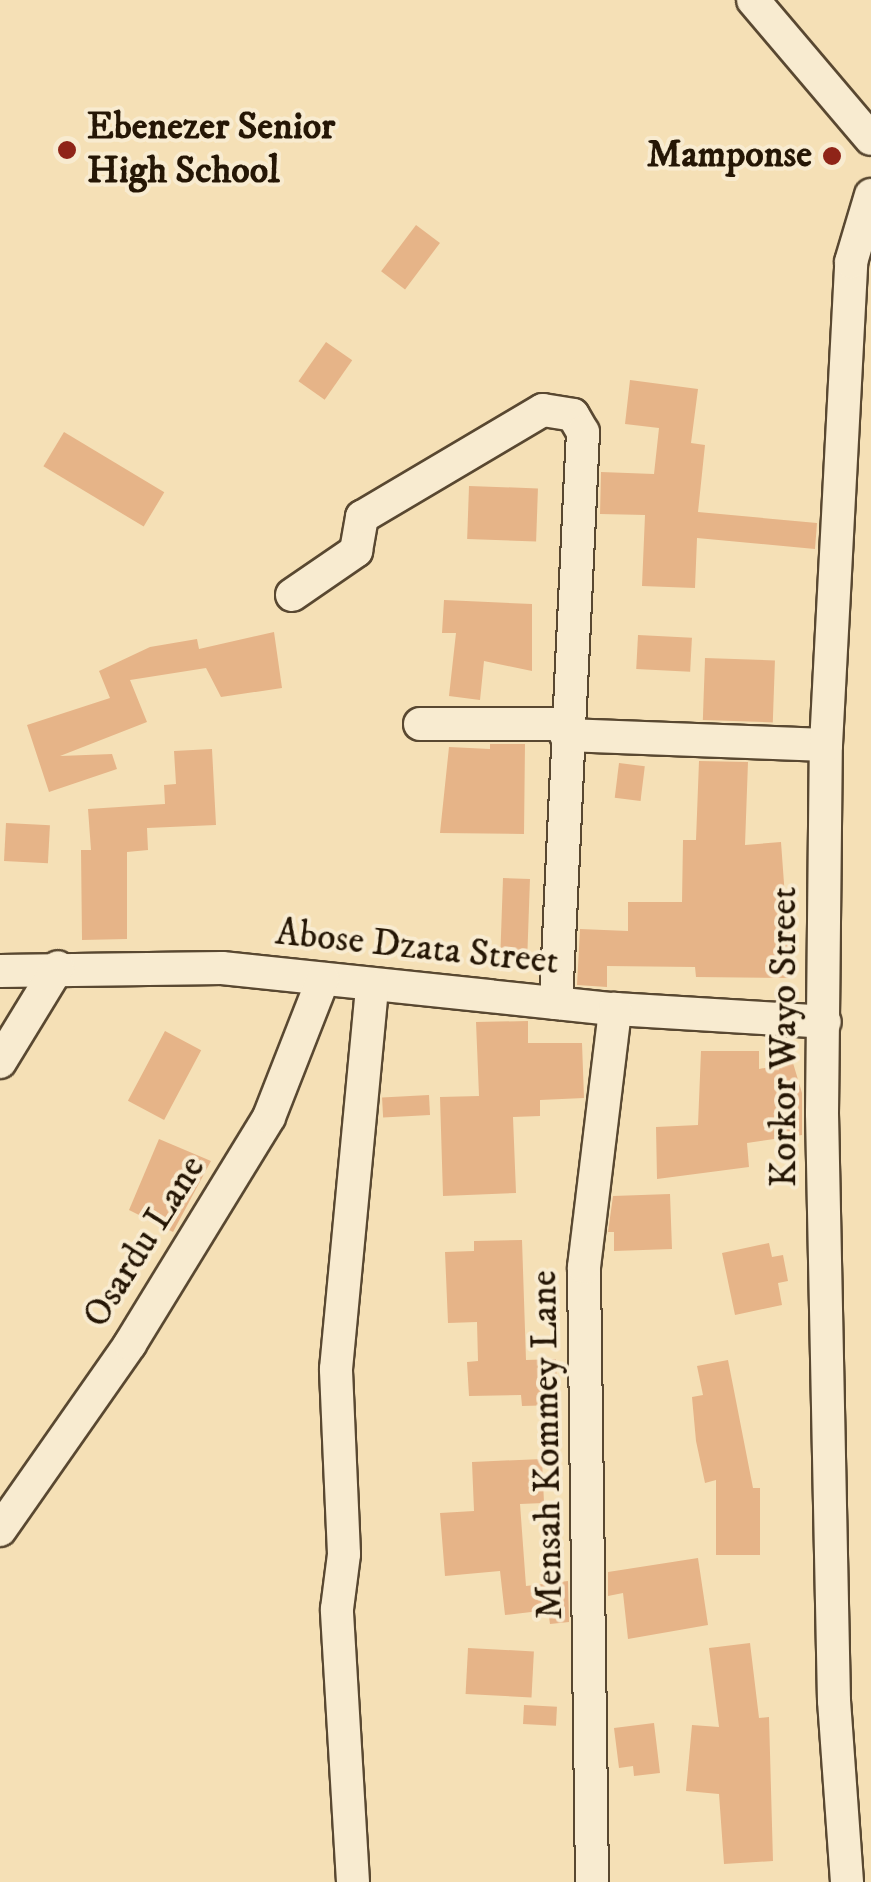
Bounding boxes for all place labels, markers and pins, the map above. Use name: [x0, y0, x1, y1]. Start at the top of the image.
place label: Ebenezer Senior High School: [87, 105, 335, 194]
place label: Mamponse: [647, 133, 812, 179]
marker: Ebenezer Senior High School: [56, 139, 78, 161]
marker: Mamponse: [821, 145, 843, 167]

